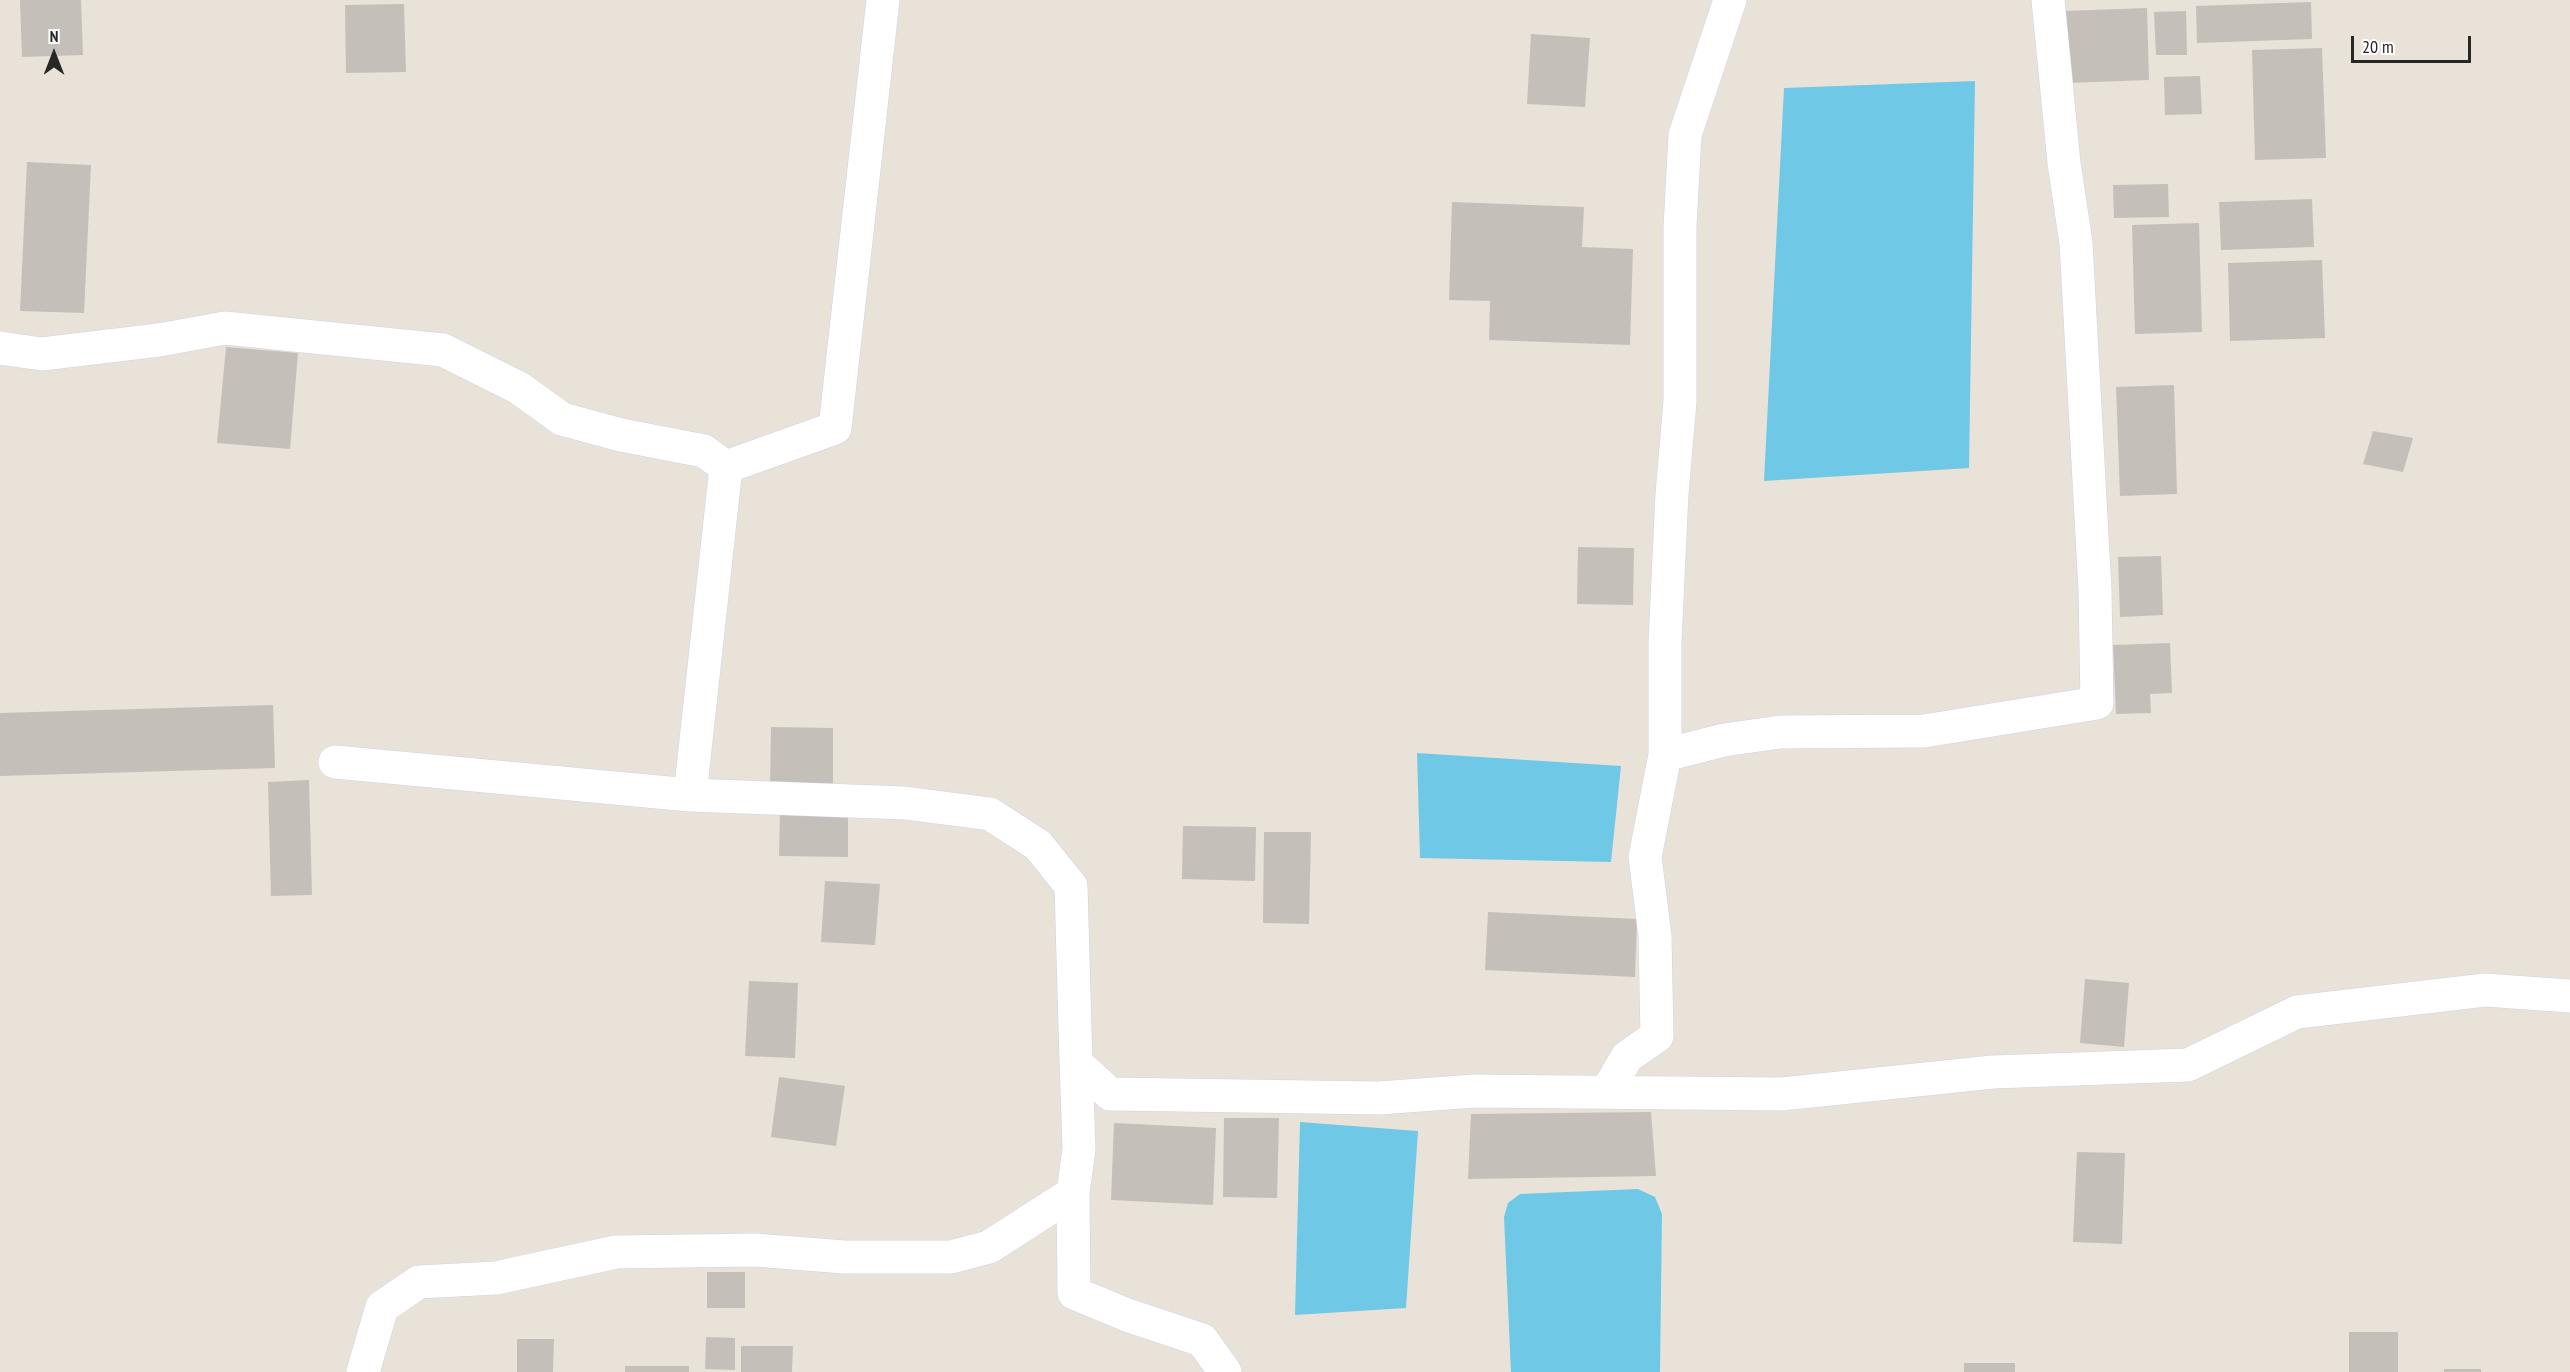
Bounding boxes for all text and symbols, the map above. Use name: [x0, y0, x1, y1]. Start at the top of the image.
north arrow: [24, 24, 84, 84]
scale bar: [2354, 24, 2474, 62]
text: N: [50, 26, 58, 46]
text: 20 m: [2362, 35, 2394, 58]

